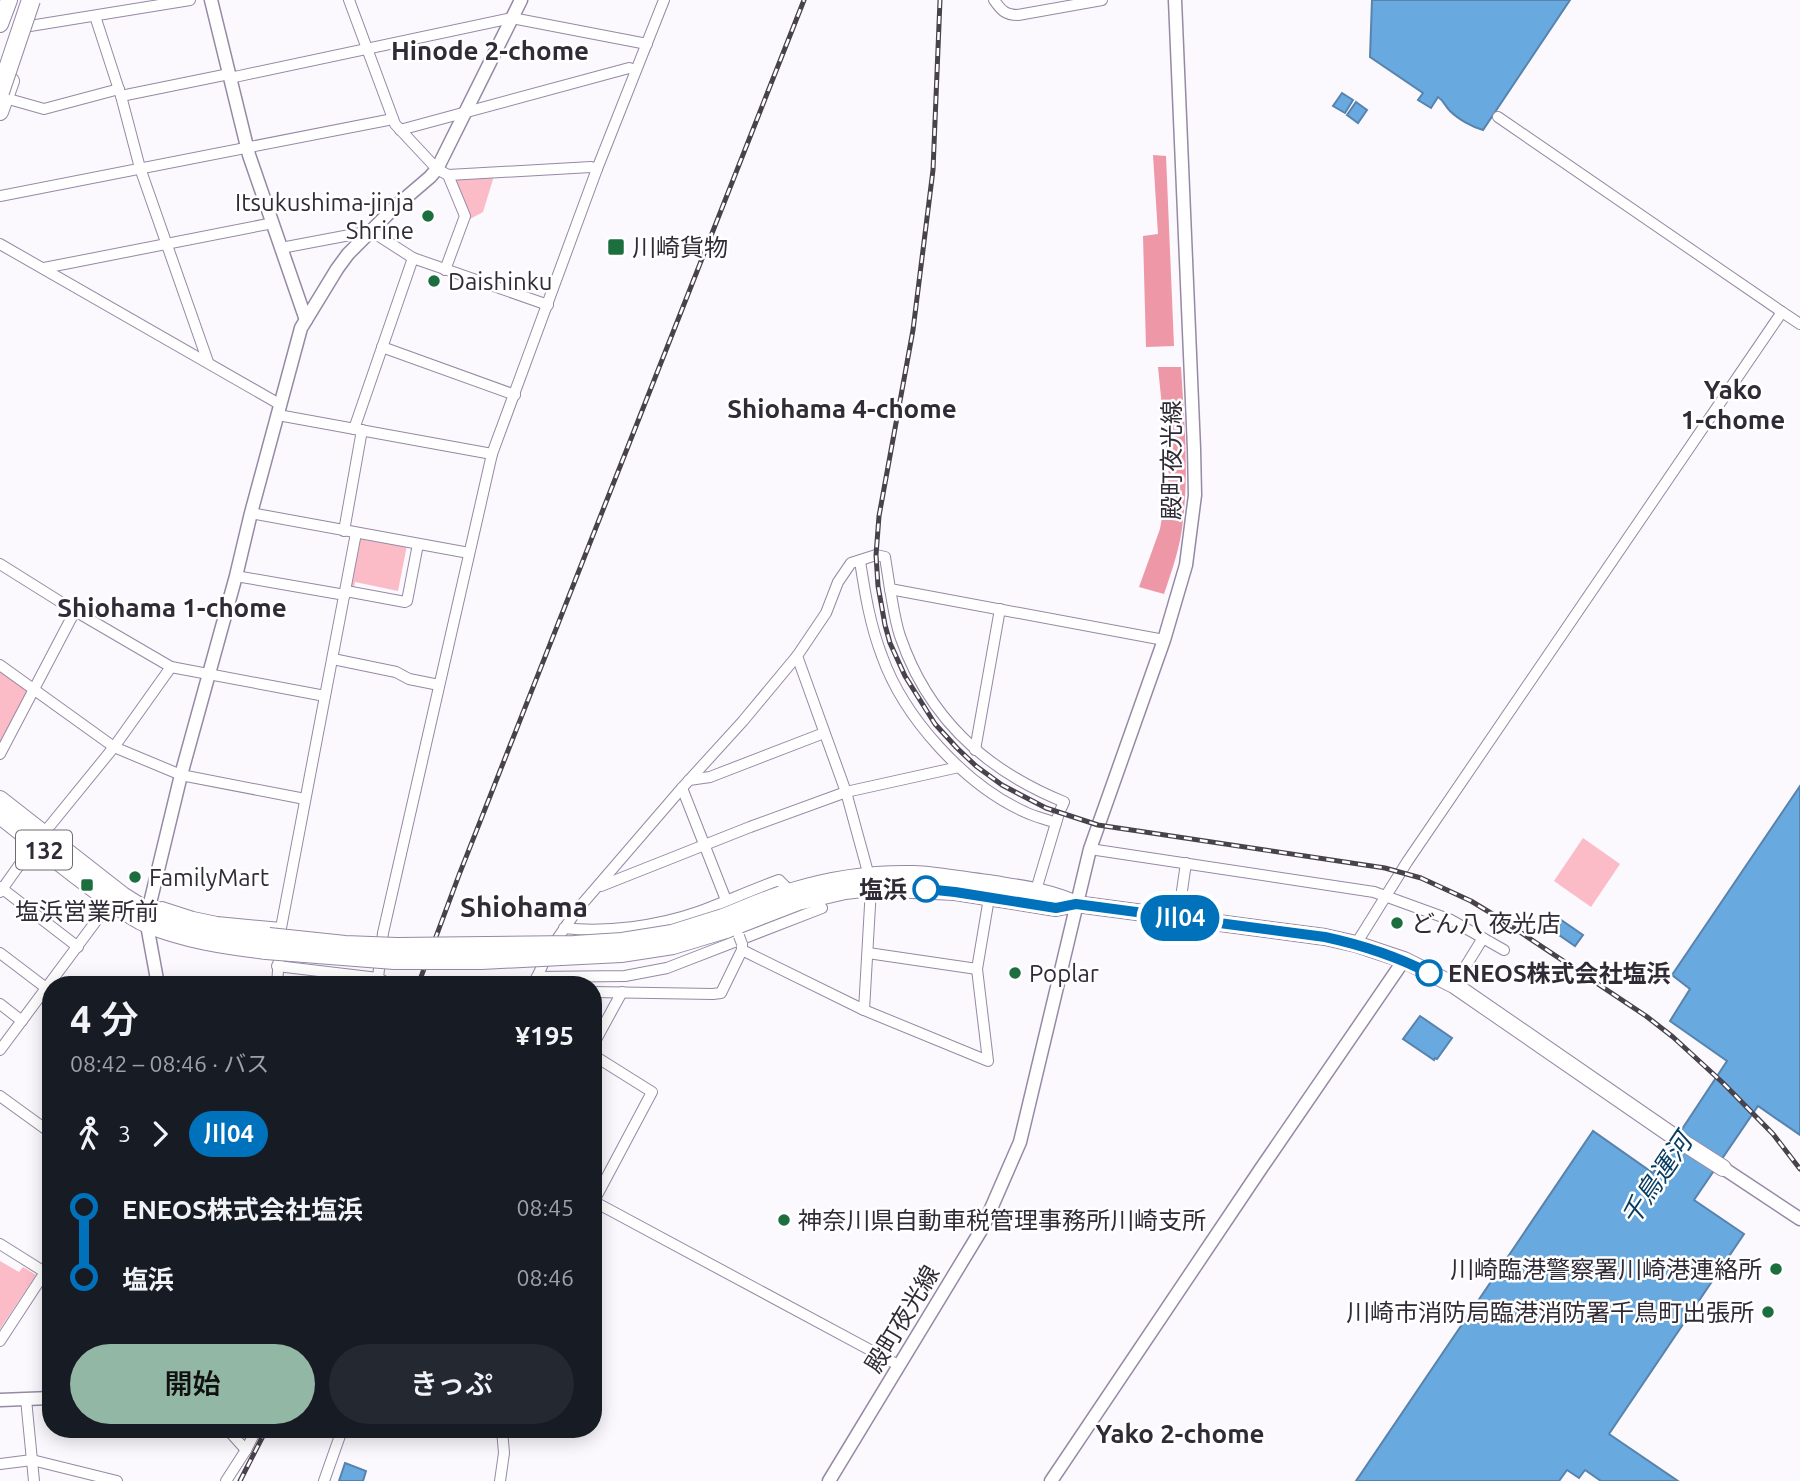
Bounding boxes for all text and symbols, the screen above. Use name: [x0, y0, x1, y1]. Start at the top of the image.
district label: Hinode 2-chome: [391, 36, 589, 65]
place label: Itsukushima-jinja Shrine: [235, 189, 414, 244]
marker: Itsukushima-jinja Shrine: [420, 208, 436, 224]
place label: 川崎貨物: [632, 234, 728, 261]
marker: 川崎貨物: [606, 237, 626, 257]
place label: Daishinku: [448, 268, 553, 295]
marker: Daishinku: [426, 273, 442, 289]
district label: Yako 1-chome: [1681, 375, 1785, 434]
district label: Shiohama 4-chome: [727, 394, 957, 423]
street label: 殿町夜光線: [1158, 400, 1185, 520]
district label: Shiohama 1-chome: [57, 593, 287, 622]
road number: 132: [16, 830, 72, 870]
place label: FamilyMart: [149, 864, 270, 891]
marker: FamilyMart: [127, 869, 143, 885]
place label: 塩浜: [859, 876, 907, 903]
marker: 塩浜: [913, 876, 939, 902]
marker: 塩浜営業所前: [79, 877, 95, 893]
district label: Shiohama: [460, 891, 588, 922]
line badge: 川04: [1140, 895, 1220, 941]
place label: 塩浜営業所前: [15, 898, 159, 925]
text: 川04: [1154, 904, 1206, 931]
place label: どん八 夜光店: [1411, 910, 1561, 937]
marker: どん八 夜光店: [1389, 915, 1405, 931]
place label: Poplar: [1029, 960, 1099, 987]
marker: ENEOS株式会社塩浜: [1416, 960, 1442, 986]
place label: ENEOS株式会社塩浜: [1448, 960, 1671, 987]
marker: Poplar: [1007, 965, 1023, 981]
text: 4 分: [70, 998, 138, 1040]
text: ¥195: [515, 1021, 574, 1050]
text: 08:42 – 08:46 · バス: [70, 1051, 269, 1076]
icon: walk: [70, 1115, 108, 1153]
icon: forward: [141, 1115, 179, 1153]
text: 川04: [203, 1120, 254, 1147]
text: 3: [118, 1121, 131, 1146]
water label: 千鳥運河: [1615, 1124, 1700, 1230]
text: ENEOS株式会社塩浜: [122, 1195, 363, 1224]
text: 08:45: [516, 1195, 574, 1220]
place label: 神奈川県自動車税管理事務所川崎支所: [798, 1207, 1206, 1234]
marker: 神奈川県自動車税管理事務所川崎支所: [776, 1212, 792, 1228]
place label: 川崎臨港警察署川崎港連絡所: [1450, 1256, 1762, 1283]
street label: 殿町夜光線: [860, 1261, 944, 1377]
marker: 川崎臨港警察署川崎港連絡所: [1768, 1261, 1784, 1277]
text: 塩浜: [122, 1265, 174, 1294]
text: 08:46: [516, 1265, 574, 1290]
place label: 川崎市消防局臨港消防署千鳥町出張所: [1346, 1299, 1754, 1326]
marker: 川崎市消防局臨港消防署千鳥町出張所: [1760, 1304, 1776, 1320]
button: 開始: [70, 1344, 315, 1424]
button: きっぷ: [329, 1344, 574, 1424]
district label: Yako 2-chome: [1095, 1419, 1265, 1448]

